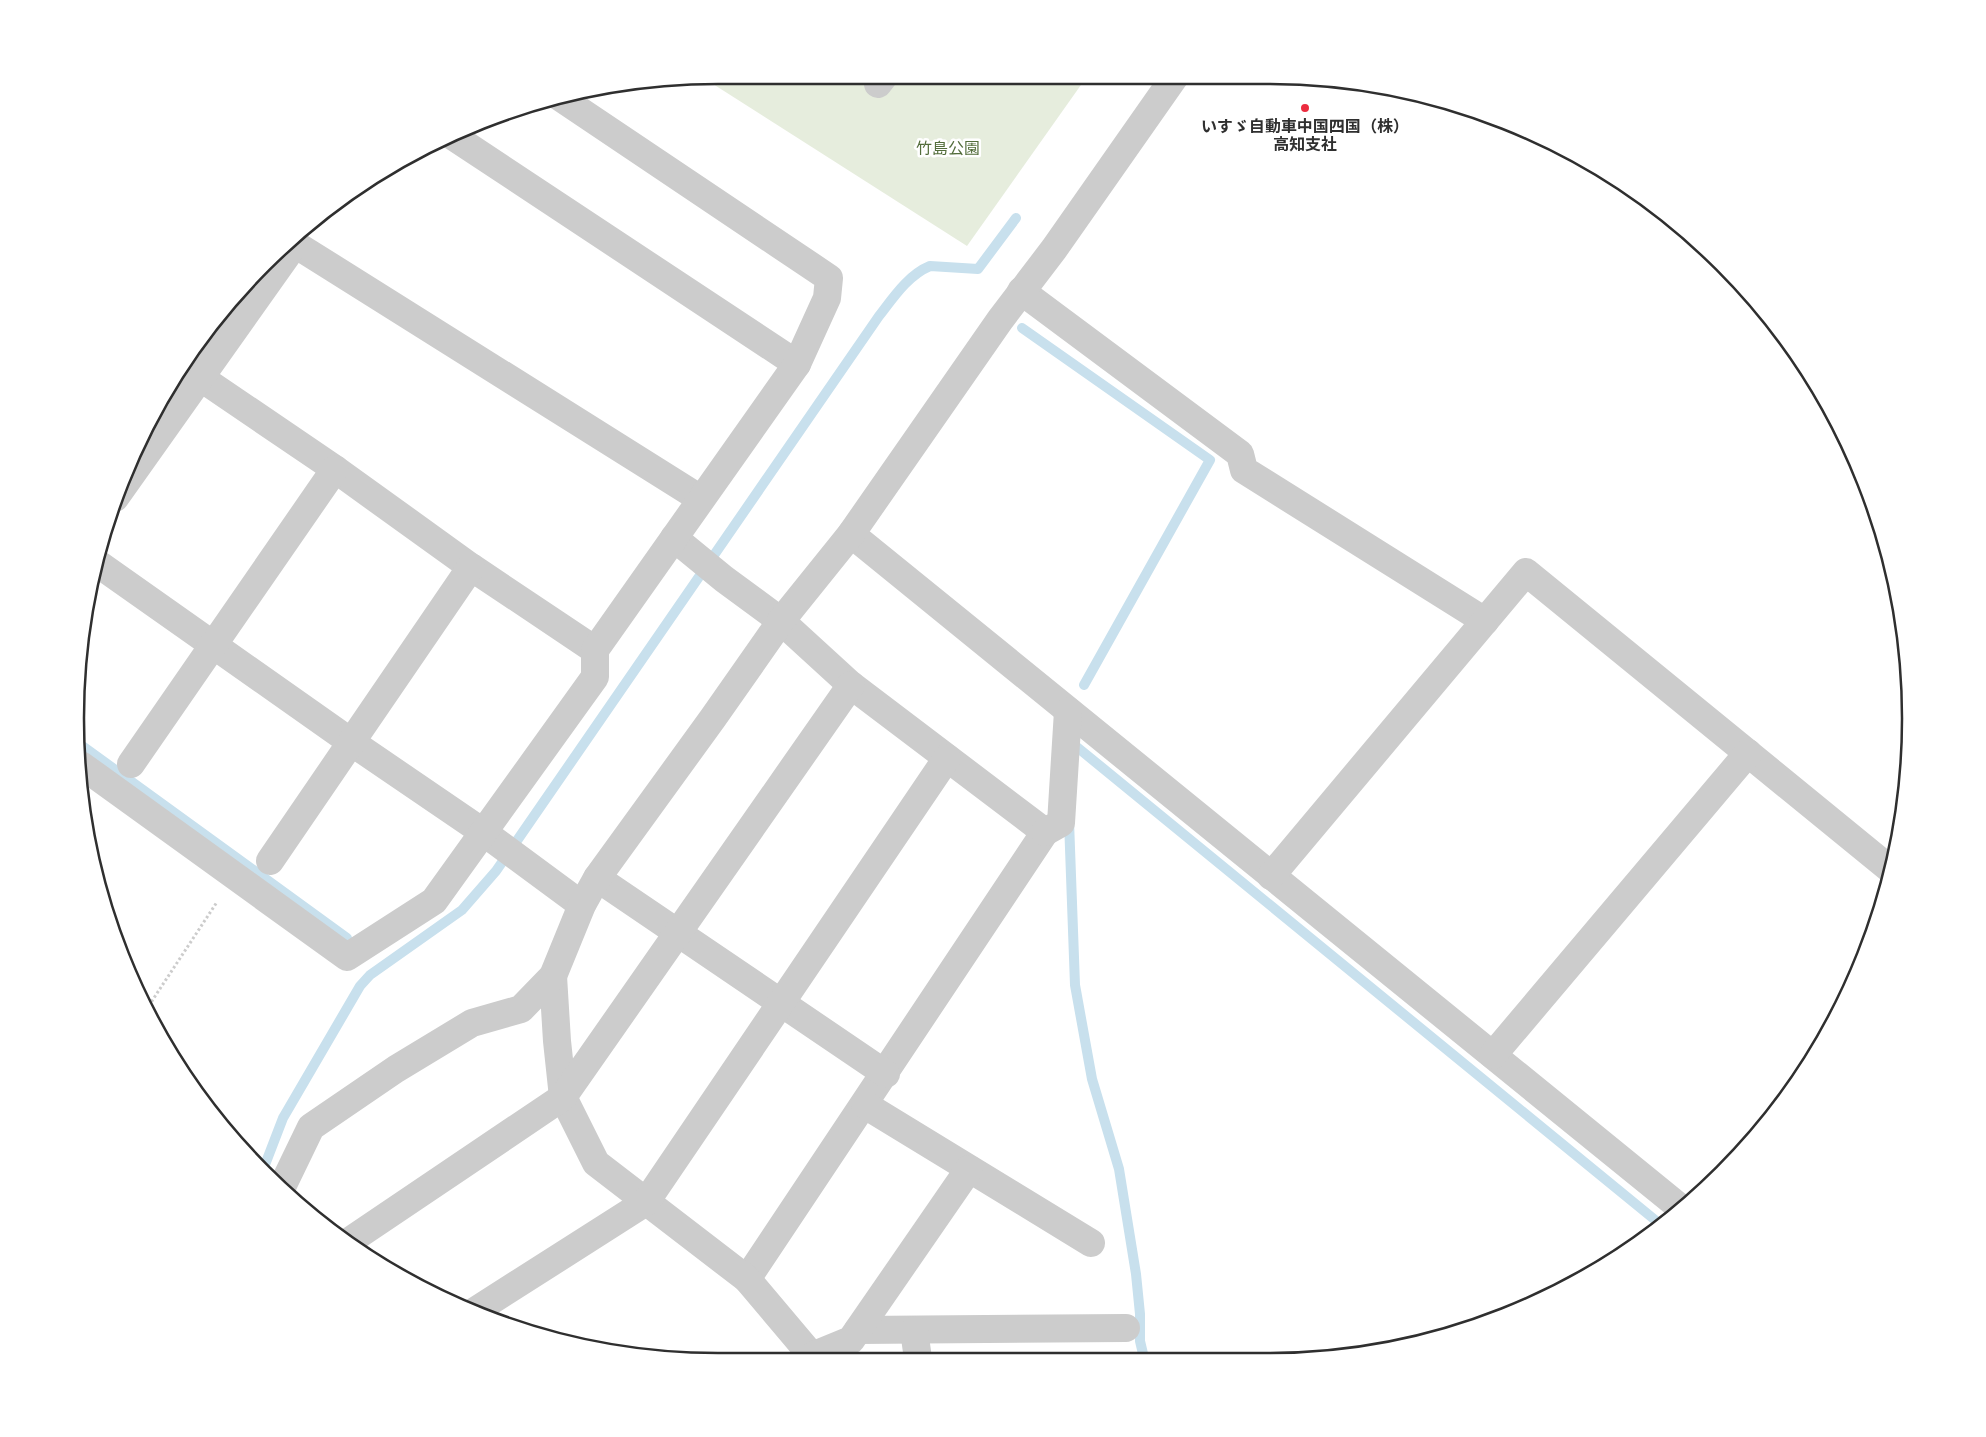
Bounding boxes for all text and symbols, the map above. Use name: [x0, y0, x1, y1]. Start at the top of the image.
marker: いすゞ自動車中国四国（株） 高知支社: [1299, 102, 1311, 114]
place label: いすゞ自動車中国四国（株） 高知支社: [1201, 117, 1409, 154]
park label: 竹島公園: [916, 139, 980, 158]

